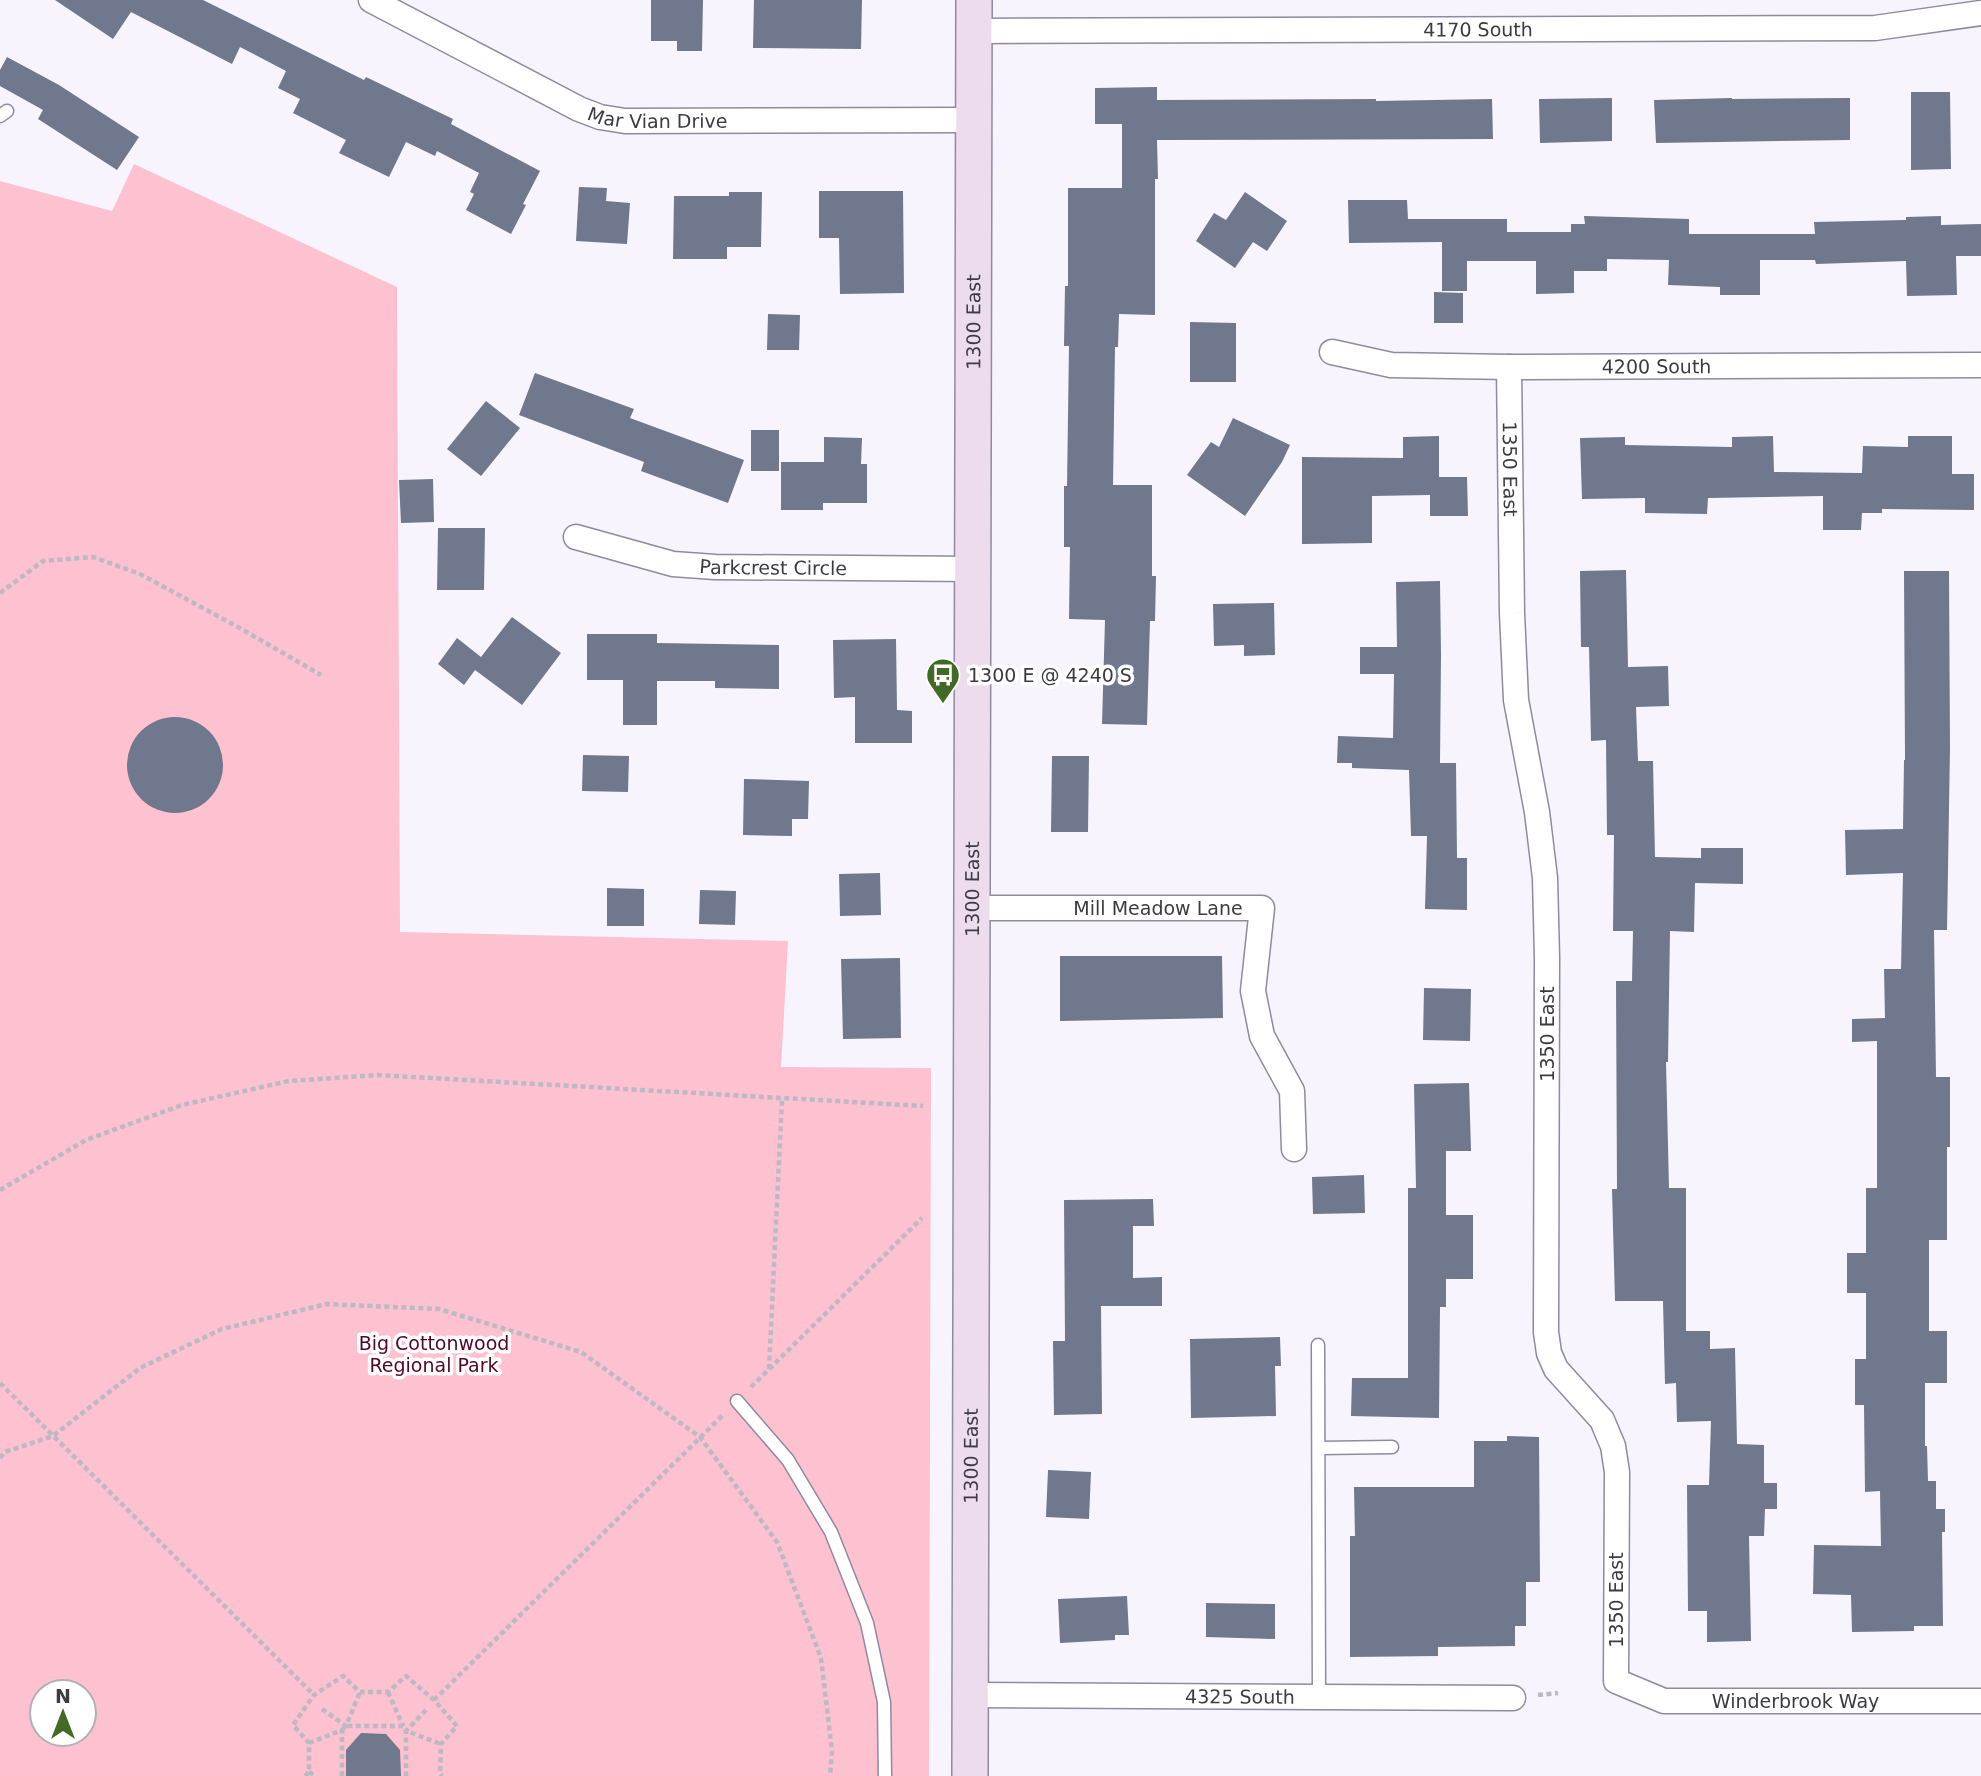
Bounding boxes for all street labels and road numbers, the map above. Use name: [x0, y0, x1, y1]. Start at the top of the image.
street label: 4170 South: [1423, 18, 1533, 41]
street label: Mar Vian Drive: [584, 102, 728, 132]
street label: 1300 East: [962, 274, 984, 370]
street label: 4200 South: [1602, 355, 1711, 378]
street label: 1350 East: [1499, 421, 1522, 517]
street label: Parkcrest Circle: [699, 555, 847, 579]
street label: 1300 East: [961, 841, 983, 937]
street label: Mill Meadow Lane: [1073, 897, 1243, 919]
street label: 1350 East: [1536, 986, 1558, 1082]
street label: 1300 East: [960, 1408, 982, 1504]
street label: 1350 East: [1605, 1552, 1627, 1648]
street label: 4325 South: [1185, 1685, 1295, 1708]
street label: Winderbrook Way: [1712, 1690, 1879, 1712]

